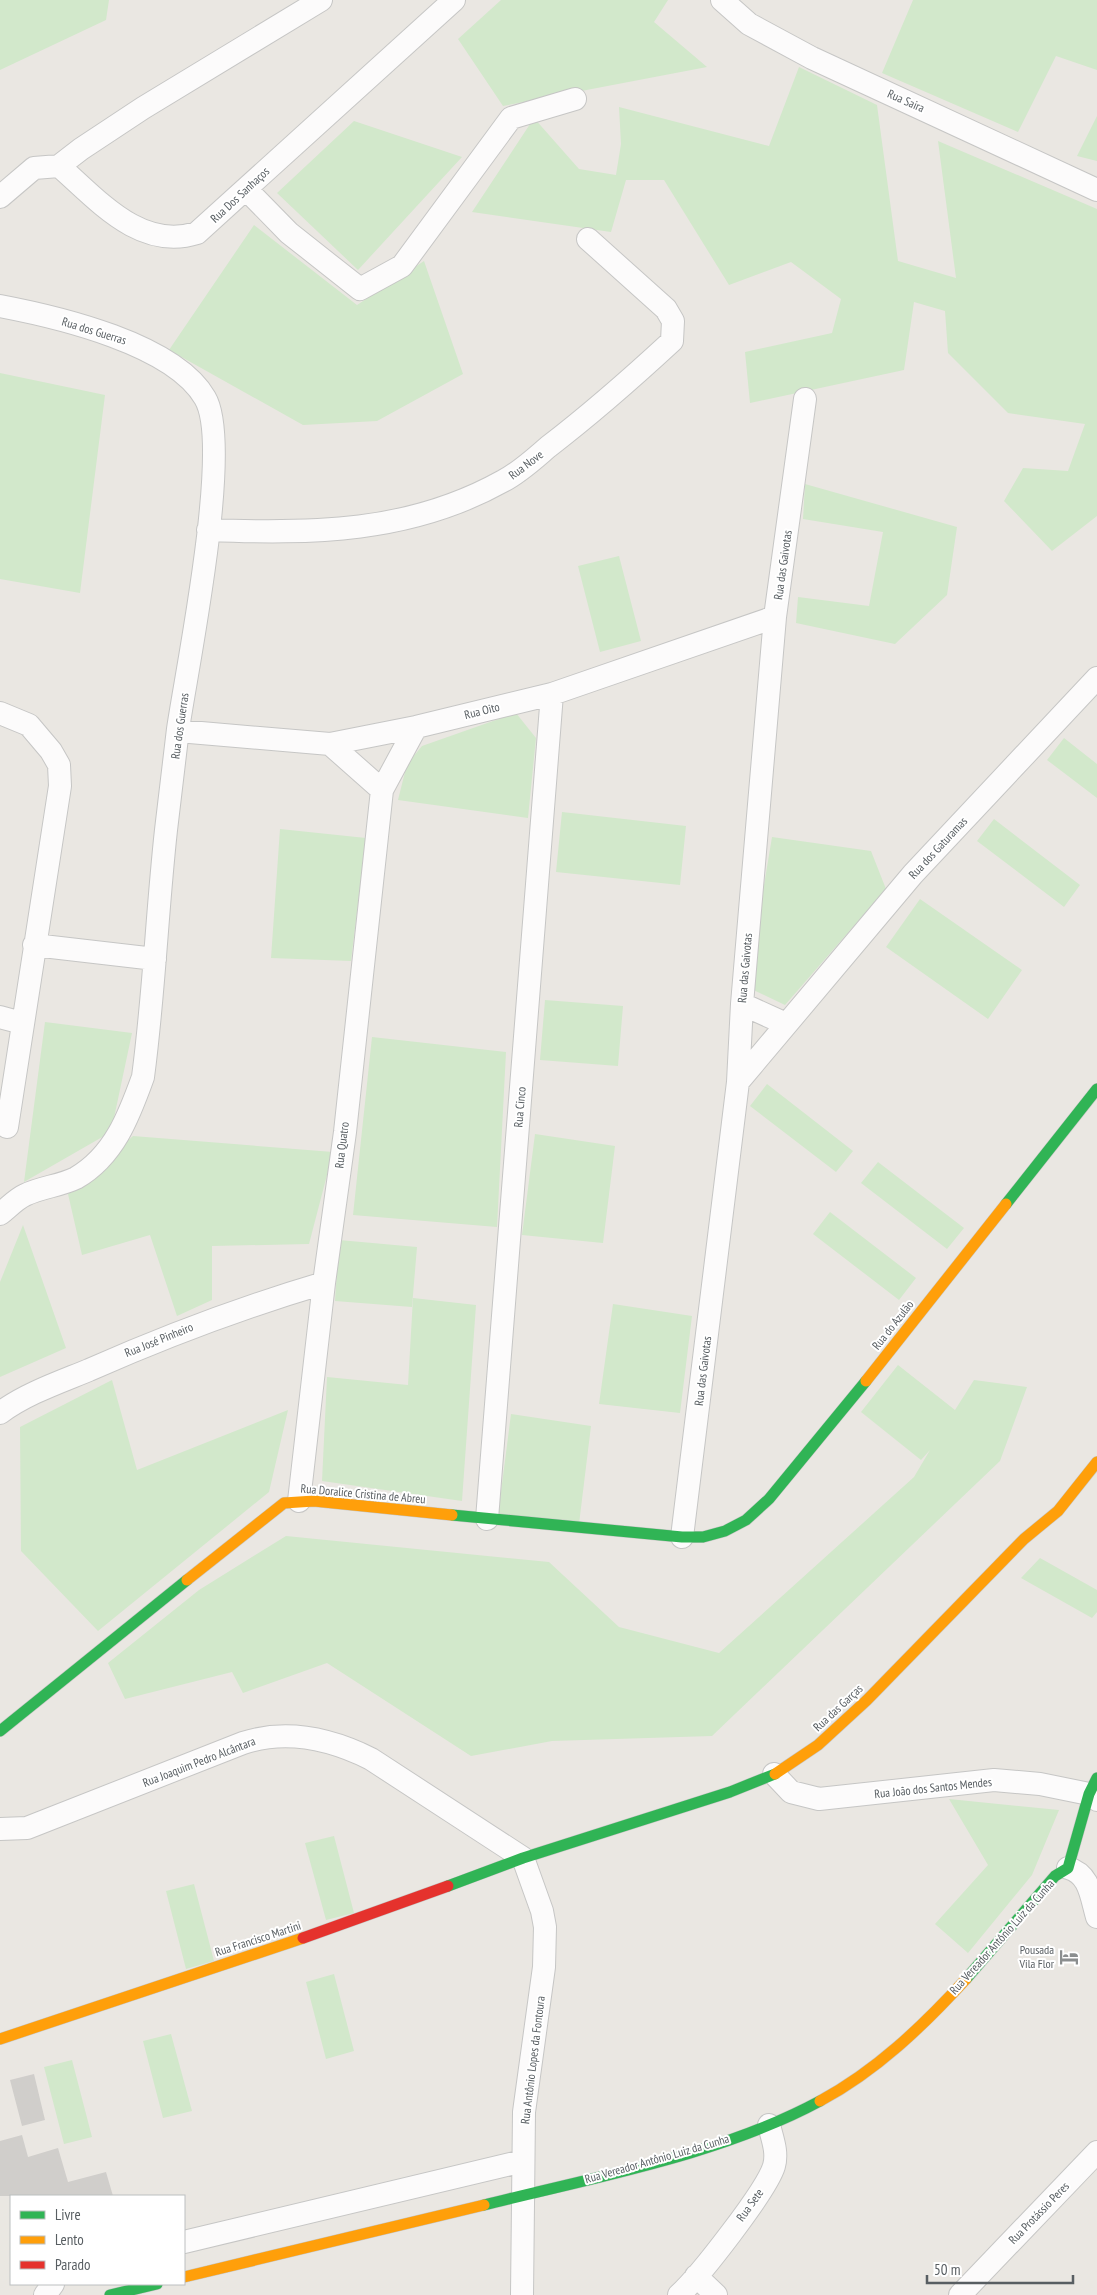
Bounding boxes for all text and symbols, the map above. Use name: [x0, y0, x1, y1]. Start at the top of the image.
street label: Rua Saira: [885, 86, 927, 115]
street label: Rua Dos Sanhaços: [207, 164, 272, 226]
street label: Rua dos Guerras: [60, 314, 128, 347]
street label: Rua Nove: [505, 447, 546, 482]
street label: Rua das Gaivotas: [770, 529, 795, 601]
street label: Rua dos Guerras: [167, 692, 192, 760]
street label: Rua Oito: [463, 699, 501, 722]
street label: Rua dos Gaturamas: [905, 814, 970, 882]
street label: Rua das Gaivotas: [734, 932, 755, 1004]
street label: Rua Cinco: [510, 1086, 529, 1128]
street label: Rua Quatro: [331, 1121, 352, 1169]
street label: Rua do Azulão: [869, 1297, 917, 1352]
street label: Rua José Pinheiro: [122, 1319, 195, 1360]
street label: Rua das Gaivotas: [691, 1335, 714, 1407]
street label: Rua Doralice Cristina de Abreu: [300, 1481, 426, 1506]
street label: Rua das Garças: [810, 1681, 865, 1734]
street label: Rua Joaquim Pedro Alcântara: [140, 1733, 257, 1790]
street label: Rua João dos Santos Mendes: [873, 1774, 992, 1801]
street label: Rua Vereador Antônio Luiz da Cunha: [946, 1876, 1057, 1997]
street label: Rua Francisco Martini: [213, 1918, 303, 1959]
place label: Pousada Vila Flor: [1018, 1942, 1055, 1971]
hotel icon: Pousada Vila Flor: [1058, 1946, 1080, 1968]
street label: Rua Antônio Lopes da Fontoura: [517, 1995, 548, 2125]
street label: Rua Vereador Antônio Luiz da Cunha: [583, 2131, 731, 2186]
street label: Rua Protássio Peres: [1005, 2178, 1072, 2247]
street label: Rua Sete: [733, 2185, 766, 2224]
legend: [10, 2195, 185, 2285]
text: Livre: [55, 2205, 81, 2224]
text: Lento: [55, 2230, 84, 2249]
scale bar: [927, 2252, 1073, 2284]
text: Parado: [55, 2255, 90, 2274]
text: 50 m: [934, 2260, 960, 2279]

